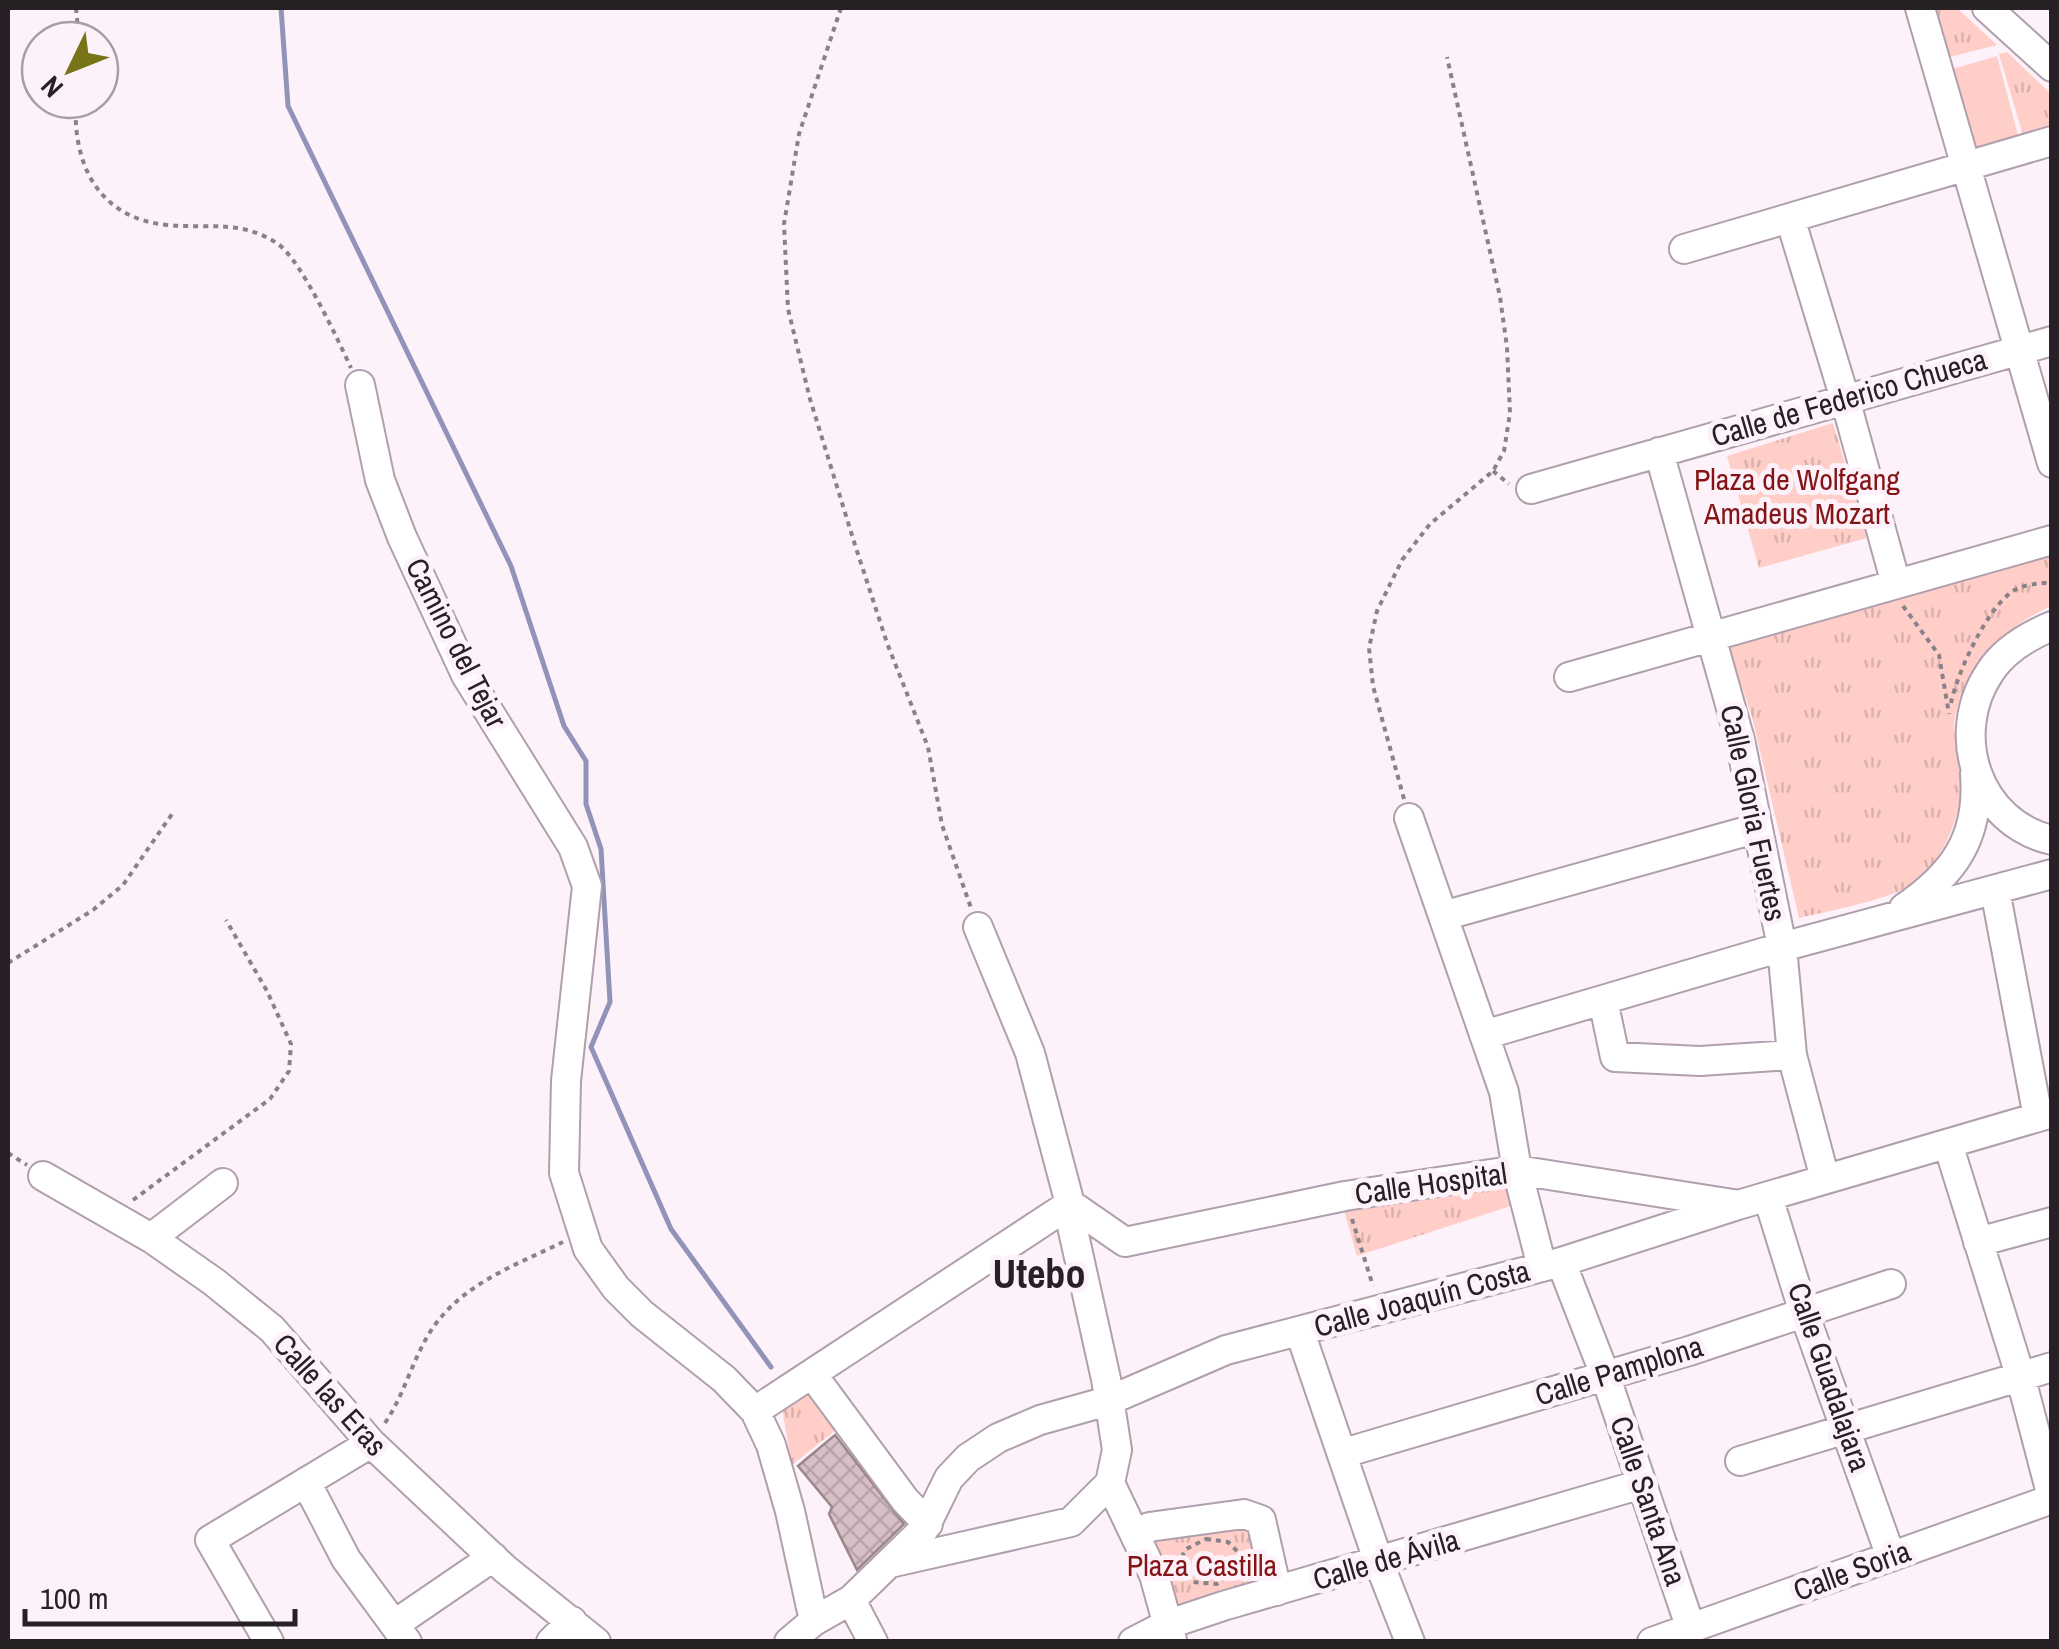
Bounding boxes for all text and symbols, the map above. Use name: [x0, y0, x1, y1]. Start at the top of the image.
north arrow: [20, 20, 120, 120]
text: N: [32, 68, 71, 106]
street label: Calle de Federico Chueca: [1706, 339, 1991, 455]
park label: Plaza de Wolfgang Amadeus Mozart: [1694, 459, 1900, 533]
street label: Camino del Tejar: [397, 551, 517, 735]
street label: Calle Gloria Fuertes: [1712, 701, 1796, 925]
street label: Calle Hospital: [1352, 1153, 1509, 1213]
district label: Utebo: [993, 1247, 1085, 1300]
street label: Calle Joaquín Costa: [1310, 1250, 1534, 1346]
street label: Calle Guadalajara: [1779, 1277, 1881, 1477]
street label: Calle las Eras: [265, 1325, 396, 1464]
street label: Calle Pamplona: [1530, 1325, 1708, 1415]
street label: Calle Santa Ana: [1601, 1411, 1697, 1591]
street label: Calle de Ávila: [1308, 1519, 1464, 1599]
street label: Calle Soria: [1788, 1530, 1916, 1610]
park label: Plaza Castilla: [1127, 1545, 1278, 1585]
scale bar: [25, 1564, 295, 1626]
text: 100 m: [40, 1578, 108, 1618]

